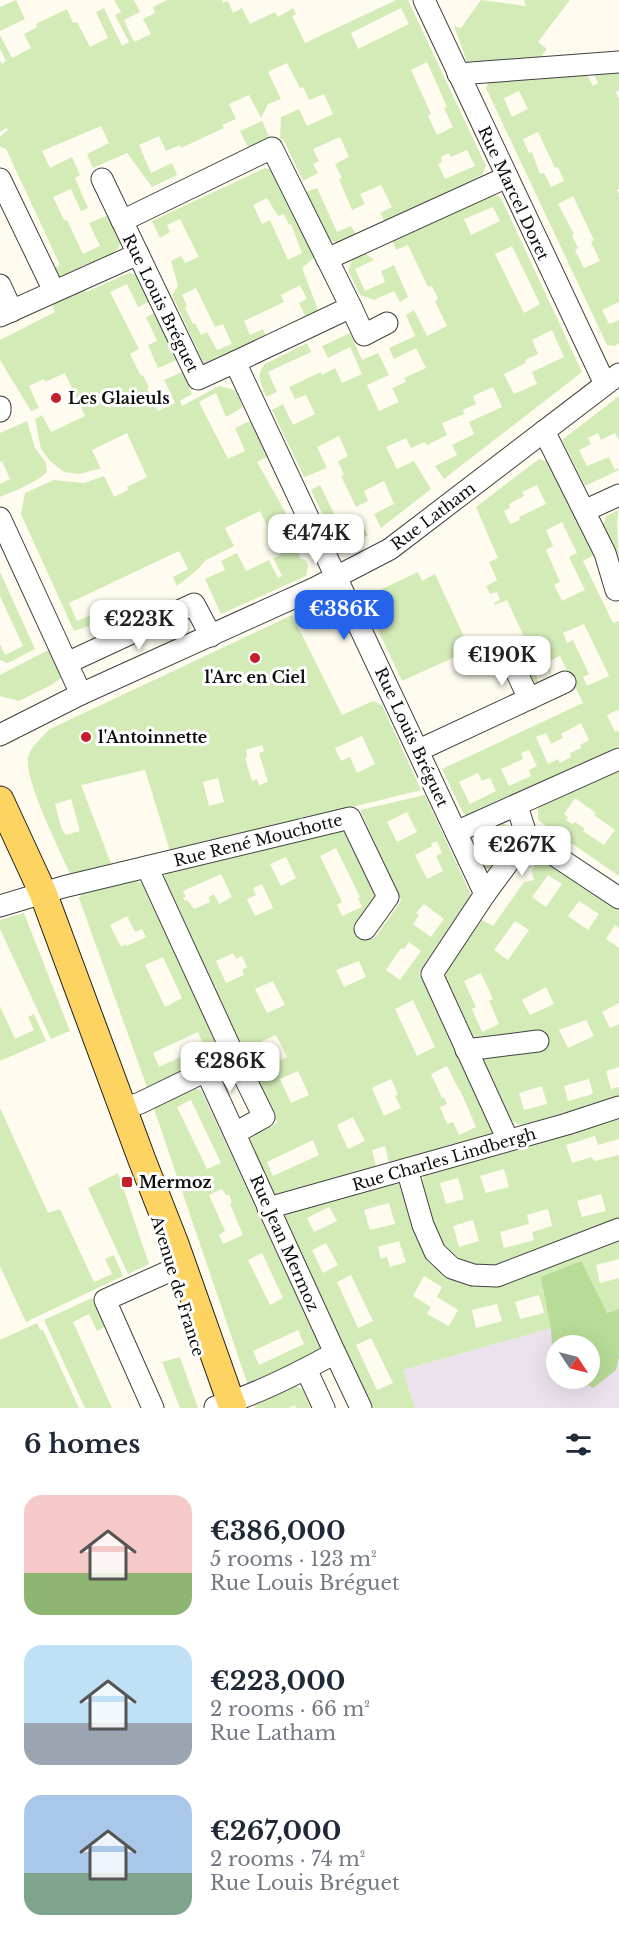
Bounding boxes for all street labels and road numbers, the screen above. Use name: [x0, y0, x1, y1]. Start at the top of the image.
street label: Rue Marcel Doret: [474, 123, 554, 263]
street label: Rue Louis Bréguet: [119, 230, 203, 376]
street label: Rue Latham: [387, 478, 479, 554]
street label: Rue Louis Bréguet: [371, 664, 453, 810]
street label: Rue René Mouchotte: [172, 809, 344, 871]
street label: Rue Charles Lindbergh: [350, 1123, 538, 1195]
street label: Rue Jean Mermoz: [246, 1172, 324, 1314]
street label: Avenue de France: [147, 1212, 209, 1359]

